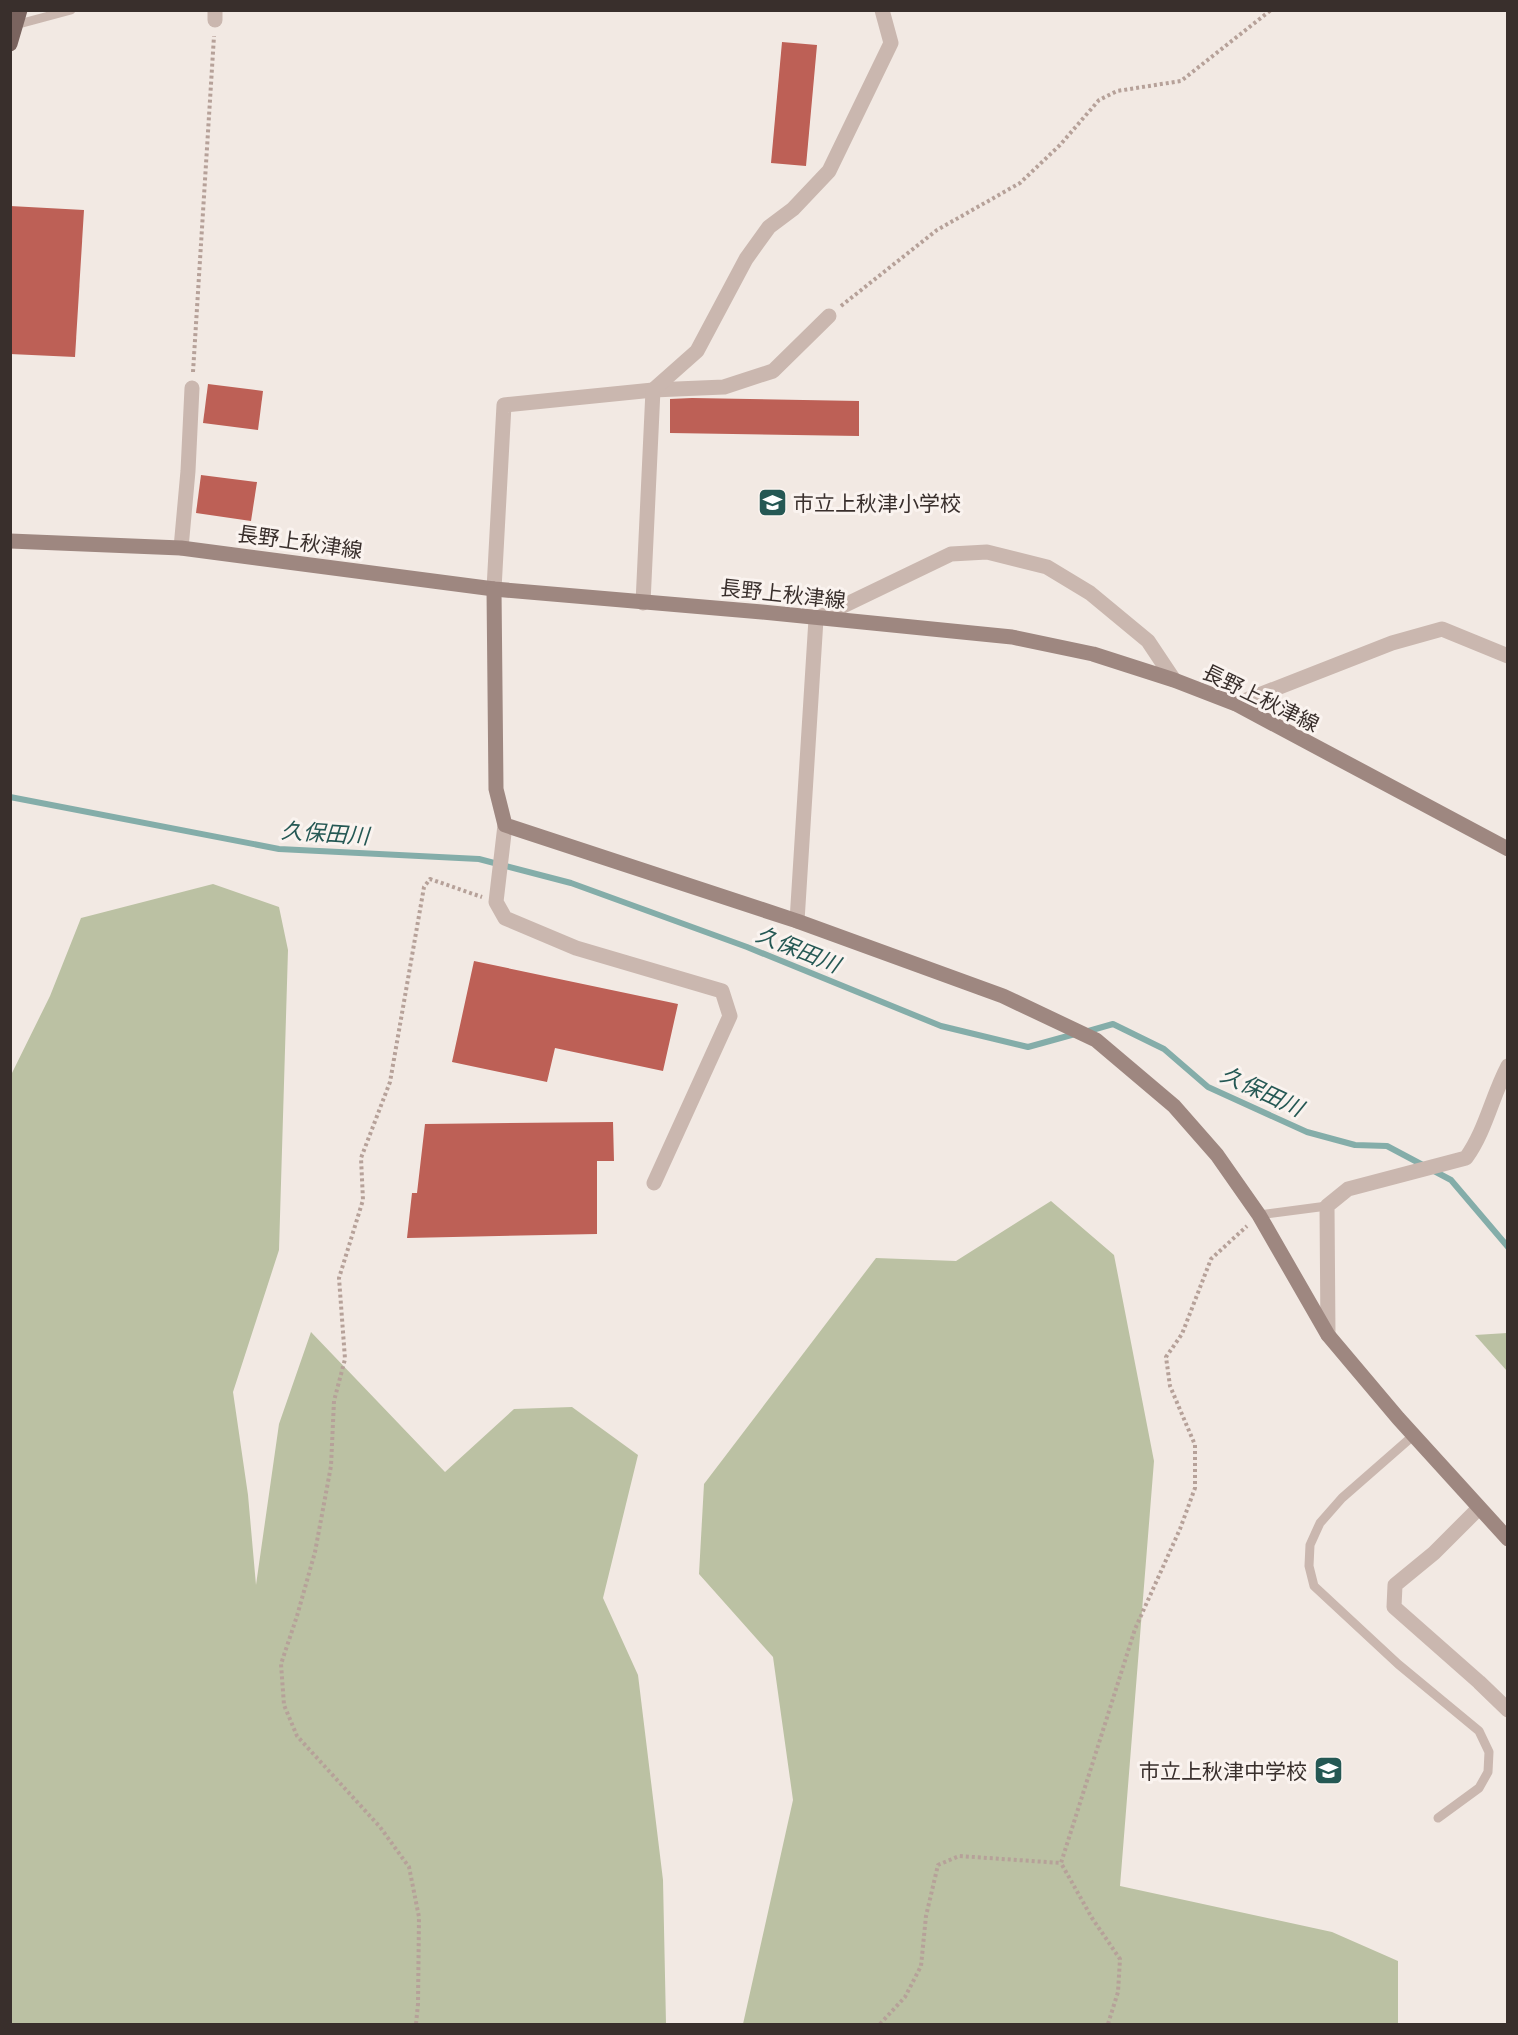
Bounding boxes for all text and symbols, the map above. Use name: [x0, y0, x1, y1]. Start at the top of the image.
school or university icon: 市立上秋津小学校: [756, 487, 788, 519]
place label: 市立上秋津小学校: [793, 491, 961, 516]
street label: 長野上秋津線: [236, 521, 364, 563]
street label: 長野上秋津線: [719, 575, 847, 613]
street label: 長野上秋津線: [1199, 659, 1323, 737]
water label: 久保田川: [280, 817, 372, 849]
water label: 久保田川: [752, 920, 846, 978]
water label: 久保田川: [1217, 1061, 1309, 1122]
school or university icon: 市立上秋津中学校: [1312, 1755, 1344, 1787]
place label: 市立上秋津中学校: [1139, 1759, 1307, 1784]

